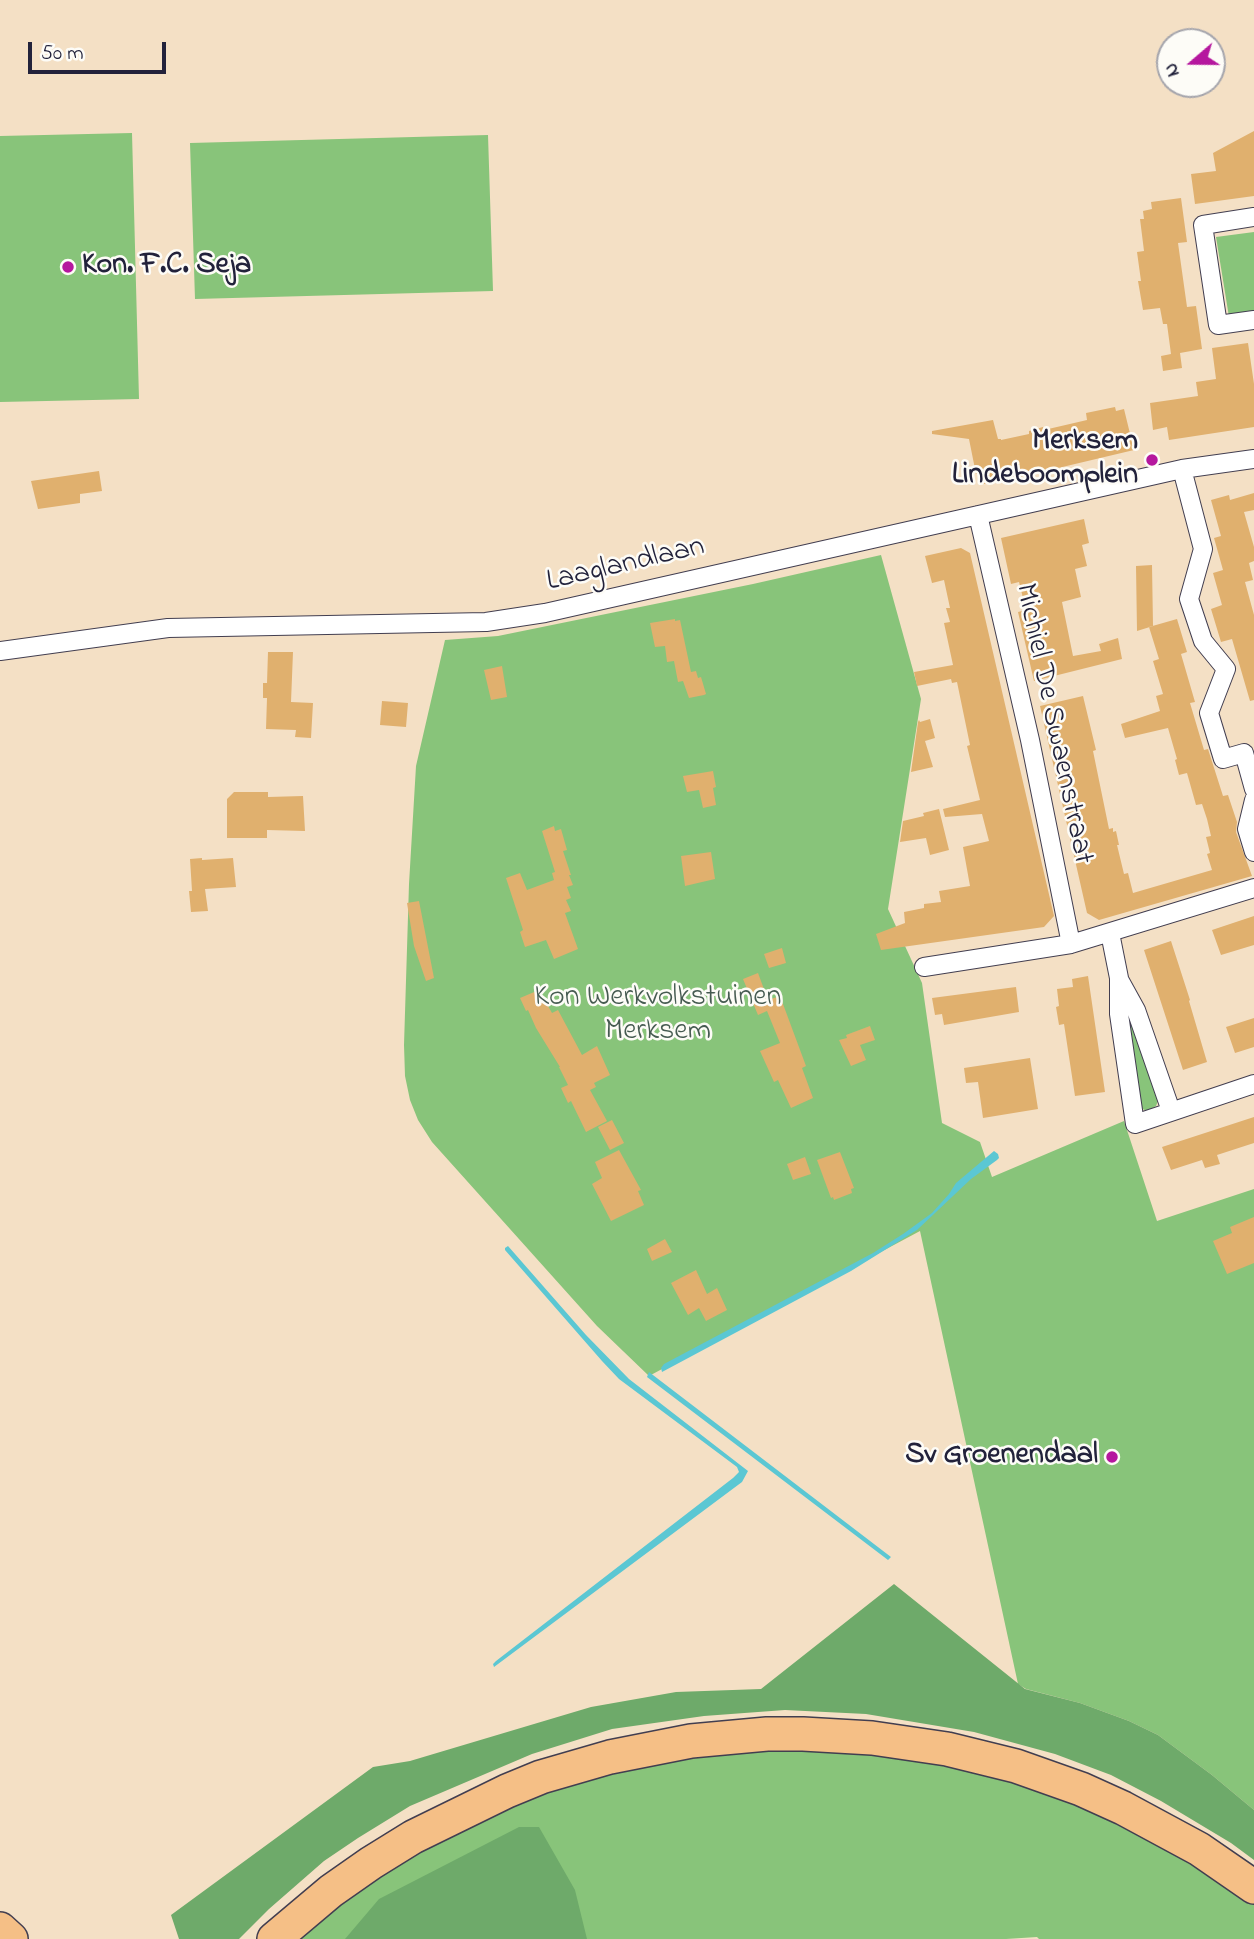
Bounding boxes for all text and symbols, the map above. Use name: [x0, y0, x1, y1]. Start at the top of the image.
scale bar: [32, 28, 170, 72]
north arrow: [1156, 28, 1226, 98]
text: 50 m: [41, 39, 84, 69]
text: N: [1158, 59, 1188, 80]
place label: Kon. F.C. Seja: [82, 249, 251, 285]
marker: Kon. F.C. Seja: [60, 259, 76, 275]
place label: Merksem Lindeboomplein: [952, 425, 1138, 495]
marker: Merksem Lindeboomplein: [1144, 452, 1160, 468]
street label: Laaglandlaan: [544, 530, 708, 602]
street label: Michiel De Swaenstraat: [1005, 580, 1099, 868]
park label: Kon Werkvolkstuinen Merksem: [535, 981, 781, 1052]
place label: Sv Groenendaal: [905, 1439, 1098, 1475]
marker: Sv Groenendaal: [1104, 1449, 1120, 1465]

